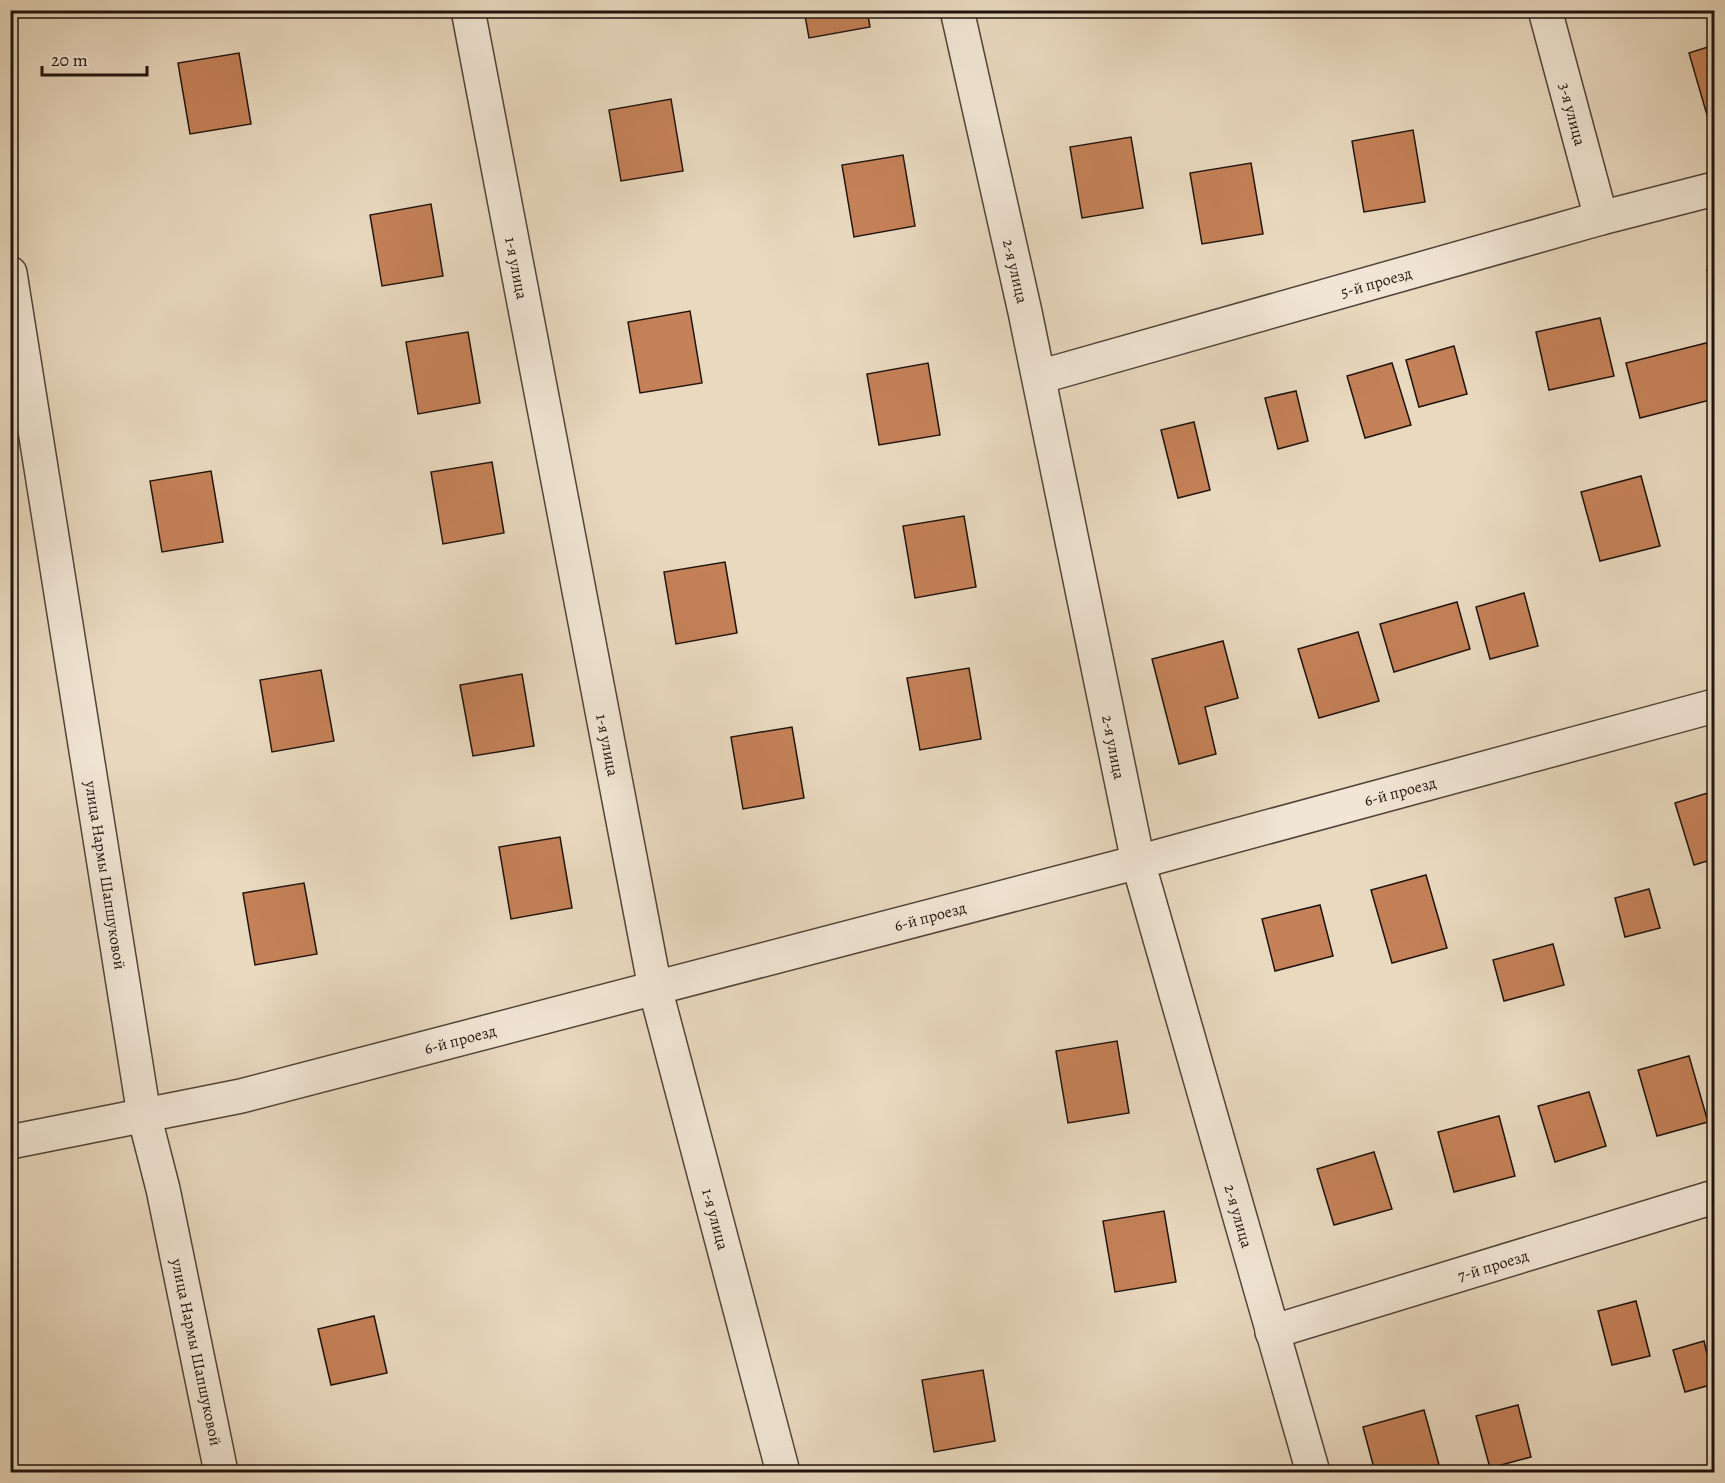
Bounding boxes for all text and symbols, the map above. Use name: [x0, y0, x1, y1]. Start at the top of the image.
scale bar: [42, 39, 147, 77]
text: 20 m: [51, 48, 88, 72]
street label: 3-я улица: [1553, 80, 1591, 149]
street label: 1-я улица: [499, 235, 533, 302]
street label: 2-я улица: [997, 237, 1033, 306]
street label: 5-й проезд: [1338, 262, 1415, 304]
street label: 1-я улица: [590, 712, 624, 779]
street label: 2-я улица: [1096, 713, 1130, 782]
street label: 6-й проезд: [1362, 772, 1439, 812]
street label: улица Нармы Шапшуковой: [79, 778, 131, 971]
street label: 6-й проезд: [892, 897, 969, 937]
street label: 6-й проезд: [422, 1020, 499, 1060]
street label: 2-я улица: [1218, 1182, 1258, 1251]
street label: 1-я улица: [696, 1186, 734, 1253]
street label: 7-й проезд: [1455, 1245, 1532, 1287]
street label: улица Нармы Шапшуковой: [165, 1256, 227, 1448]

